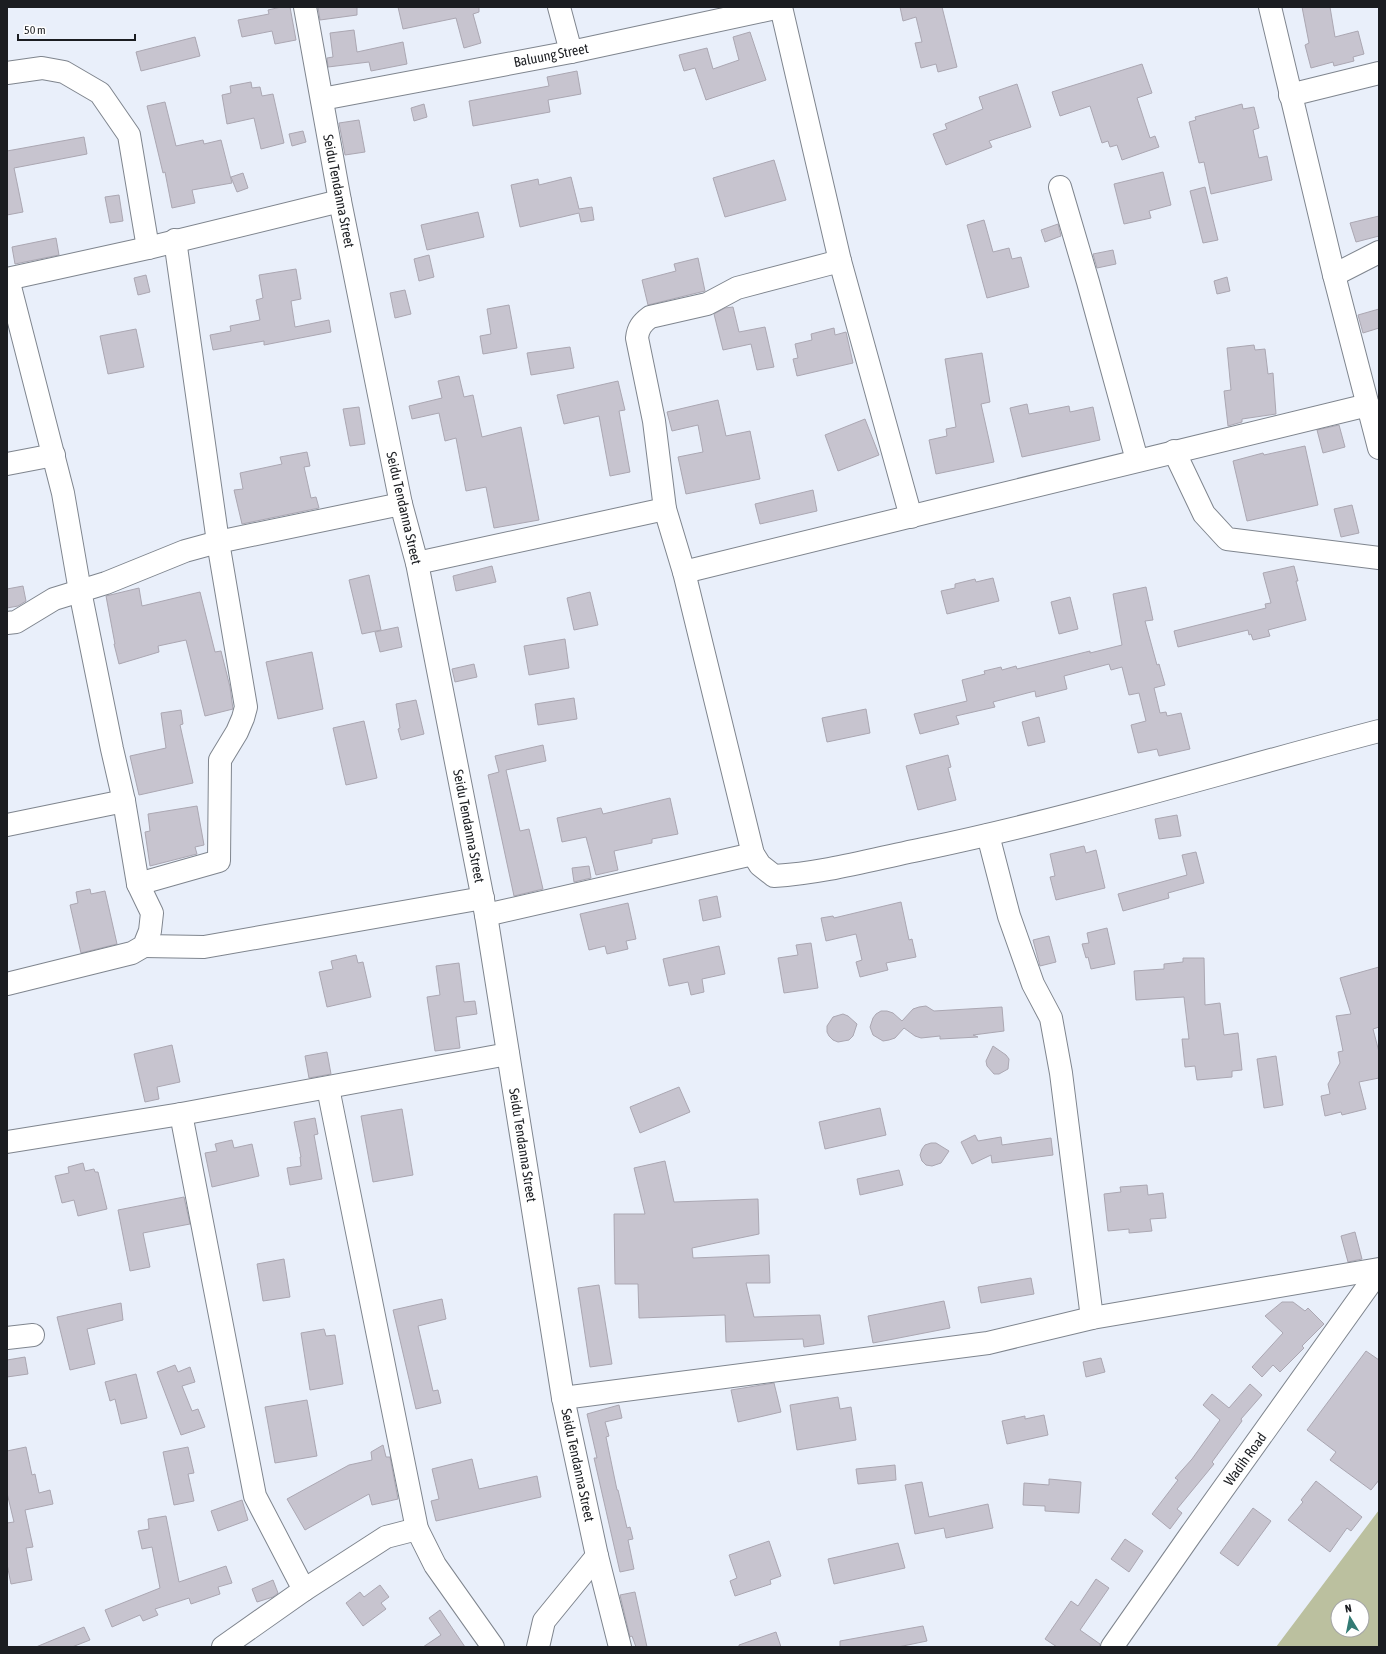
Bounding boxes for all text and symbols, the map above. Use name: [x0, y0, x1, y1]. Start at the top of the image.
scale bar: [18, 16, 135, 42]
text: 50 m: [24, 23, 46, 37]
street label: Baluung Street: [512, 40, 590, 70]
street label: Seidu Tendanna Street: [320, 133, 358, 249]
street label: Seidu Tendanna Street: [383, 450, 425, 566]
street label: Seidu Tendanna Street: [450, 768, 488, 884]
street label: Seidu Tendanna Street: [506, 1087, 540, 1203]
street label: Seidu Tendanna Street: [558, 1407, 598, 1523]
street label: Wadih Road: [1220, 1429, 1270, 1489]
north arrow: [1330, 1598, 1370, 1638]
text: N: [1344, 1602, 1353, 1615]

